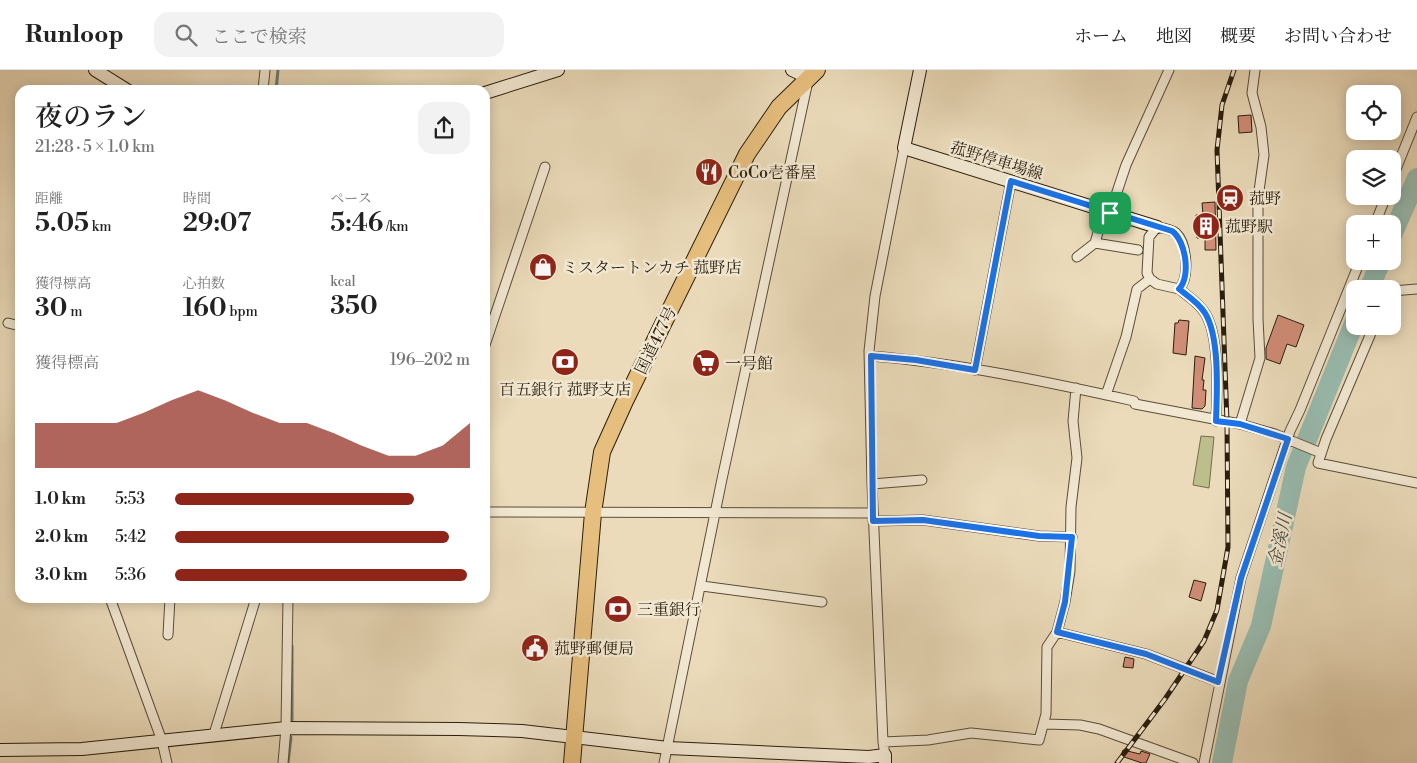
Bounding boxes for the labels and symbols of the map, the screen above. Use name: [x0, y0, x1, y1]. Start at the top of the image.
street label: 菰野停車場線: [948, 137, 1046, 185]
restaurant icon: CoCo壱番屋: [694, 157, 724, 187]
place label: CoCo壱番屋: [728, 163, 816, 183]
station icon: 菰野: [1215, 183, 1245, 213]
place label: 菰野: [1249, 189, 1281, 209]
pin: [1089, 192, 1131, 234]
building icon: 菰野駅: [1191, 211, 1221, 241]
place label: 菰野駅: [1225, 217, 1273, 237]
shop icon: ミスタートンカチ 菰野店: [528, 252, 558, 282]
place label: ミスタートンカチ 菰野店: [562, 258, 741, 278]
street label: 国道477号: [631, 303, 681, 378]
bank icon: 百五銀行 菰野支店: [550, 347, 580, 377]
supermarket icon: 一号館: [691, 348, 721, 378]
place label: 一号館: [725, 354, 773, 374]
place label: 百五銀行 菰野支店: [499, 380, 631, 400]
water label: 金溪川: [1264, 509, 1298, 569]
bank icon: 三重銀行: [603, 594, 633, 624]
place label: 三重銀行: [637, 600, 701, 620]
public building icon: 菰野郵便局: [520, 633, 550, 663]
place label: 菰野郵便局: [554, 639, 634, 659]

